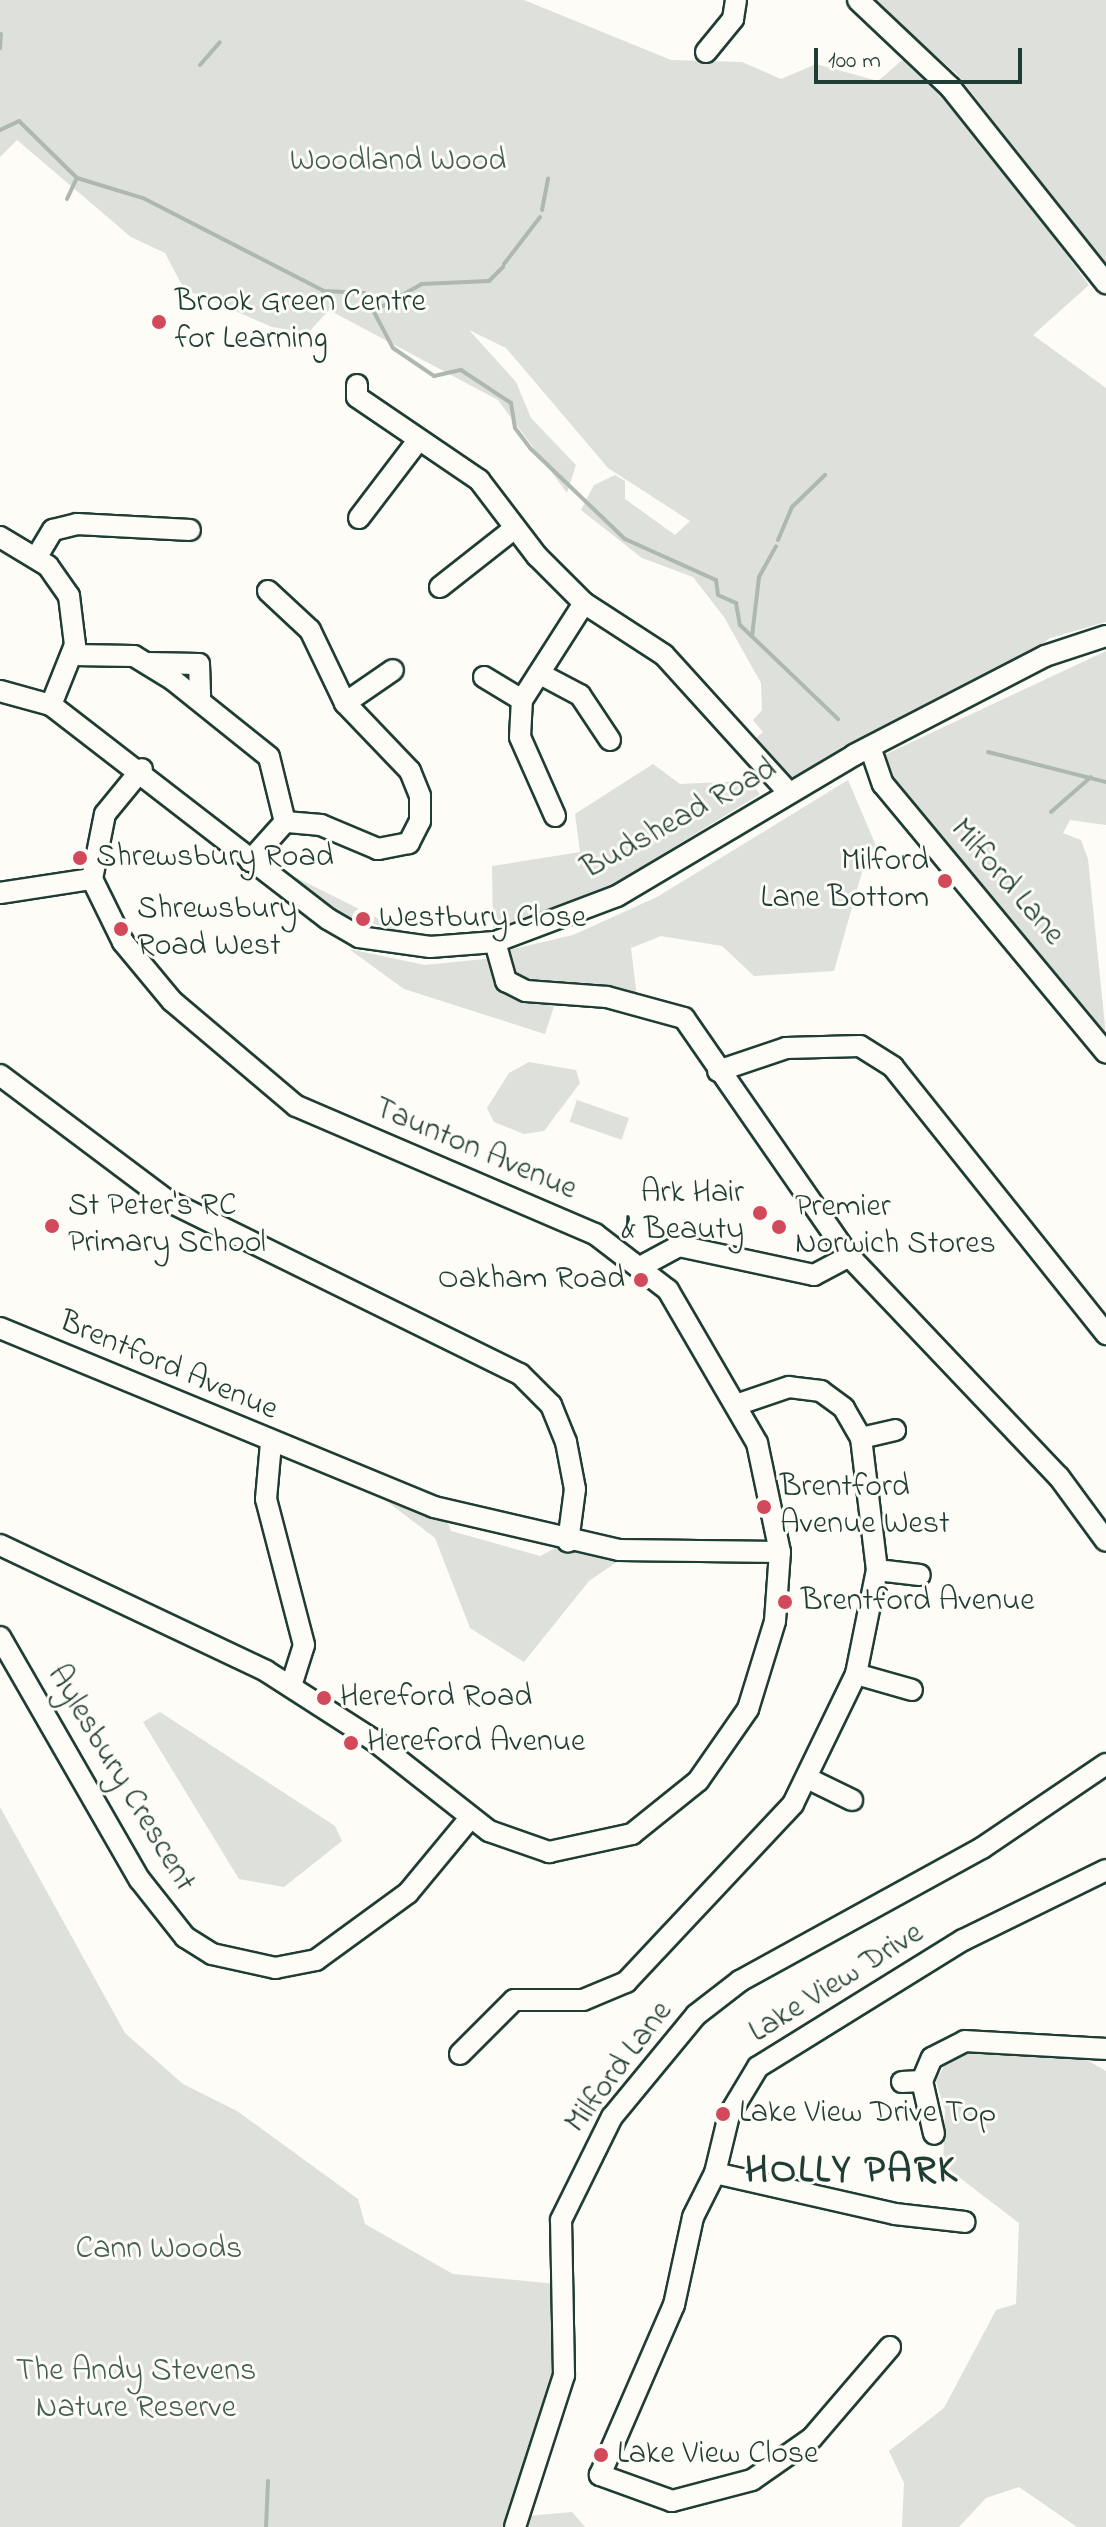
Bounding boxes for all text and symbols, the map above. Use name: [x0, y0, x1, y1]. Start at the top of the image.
scale bar: [818, 32, 1026, 82]
text: 100 m: [828, 44, 881, 79]
park label: Woodland Wood: [290, 143, 506, 181]
place label: Brook Green Centre for Learning: [175, 285, 426, 360]
marker: Brook Green Centre for Learning: [150, 313, 168, 331]
street label: Budshead Road: [576, 751, 784, 889]
street label: Milford Lane: [941, 812, 1071, 954]
place label: Shrewsbury Road: [96, 839, 334, 877]
place label: Milford Lane Bottom: [761, 844, 929, 919]
marker: Shrewsbury Road: [71, 849, 89, 867]
marker: Milford Lane Bottom: [936, 872, 954, 890]
place label: Shrewsbury Road West: [137, 892, 297, 967]
place label: Westbury Close: [379, 900, 586, 938]
marker: Westbury Close: [354, 910, 372, 928]
marker: Shrewsbury Road West: [112, 920, 130, 938]
street label: Taunton Avenue: [368, 1090, 582, 1210]
place label: Ark Hair & Beauty: [621, 1176, 744, 1251]
place label: St Peter's RC Primary School: [68, 1189, 266, 1264]
place label: Premier Norwich Stores: [795, 1190, 996, 1265]
marker: Ark Hair & Beauty: [751, 1204, 769, 1222]
marker: St Peter's RC Primary School: [43, 1217, 61, 1235]
marker: Premier Norwich Stores: [770, 1218, 788, 1236]
place label: Oakham Road: [438, 1261, 625, 1299]
marker: Oakham Road: [632, 1271, 650, 1289]
street label: Brentford Avenue: [53, 1304, 283, 1430]
place label: Brentford Avenue West: [780, 1470, 950, 1545]
marker: Brentford Avenue West: [755, 1498, 773, 1516]
place label: Brentford Avenue: [801, 1583, 1034, 1621]
marker: Brentford Avenue: [776, 1593, 794, 1611]
street label: Aylesbury Crescent: [37, 1659, 203, 1899]
place label: Hereford Road: [340, 1679, 532, 1717]
marker: Hereford Road: [315, 1689, 333, 1707]
place label: Hereford Avenue: [367, 1724, 585, 1762]
marker: Hereford Avenue: [342, 1734, 360, 1752]
street label: Lake View Drive: [743, 1915, 931, 2053]
street label: Milford Lane: [558, 1994, 682, 2142]
place label: Lake View Drive Top: [739, 2095, 996, 2133]
marker: Lake View Drive Top: [714, 2105, 732, 2123]
district label: HOLLY PARK: [745, 2148, 959, 2196]
park label: Cann Woods: [76, 2231, 242, 2269]
park label: The Andy Stevens Nature Reserve: [16, 2354, 256, 2429]
place label: Lake View Close: [617, 2436, 818, 2474]
marker: Lake View Close: [592, 2446, 610, 2464]

